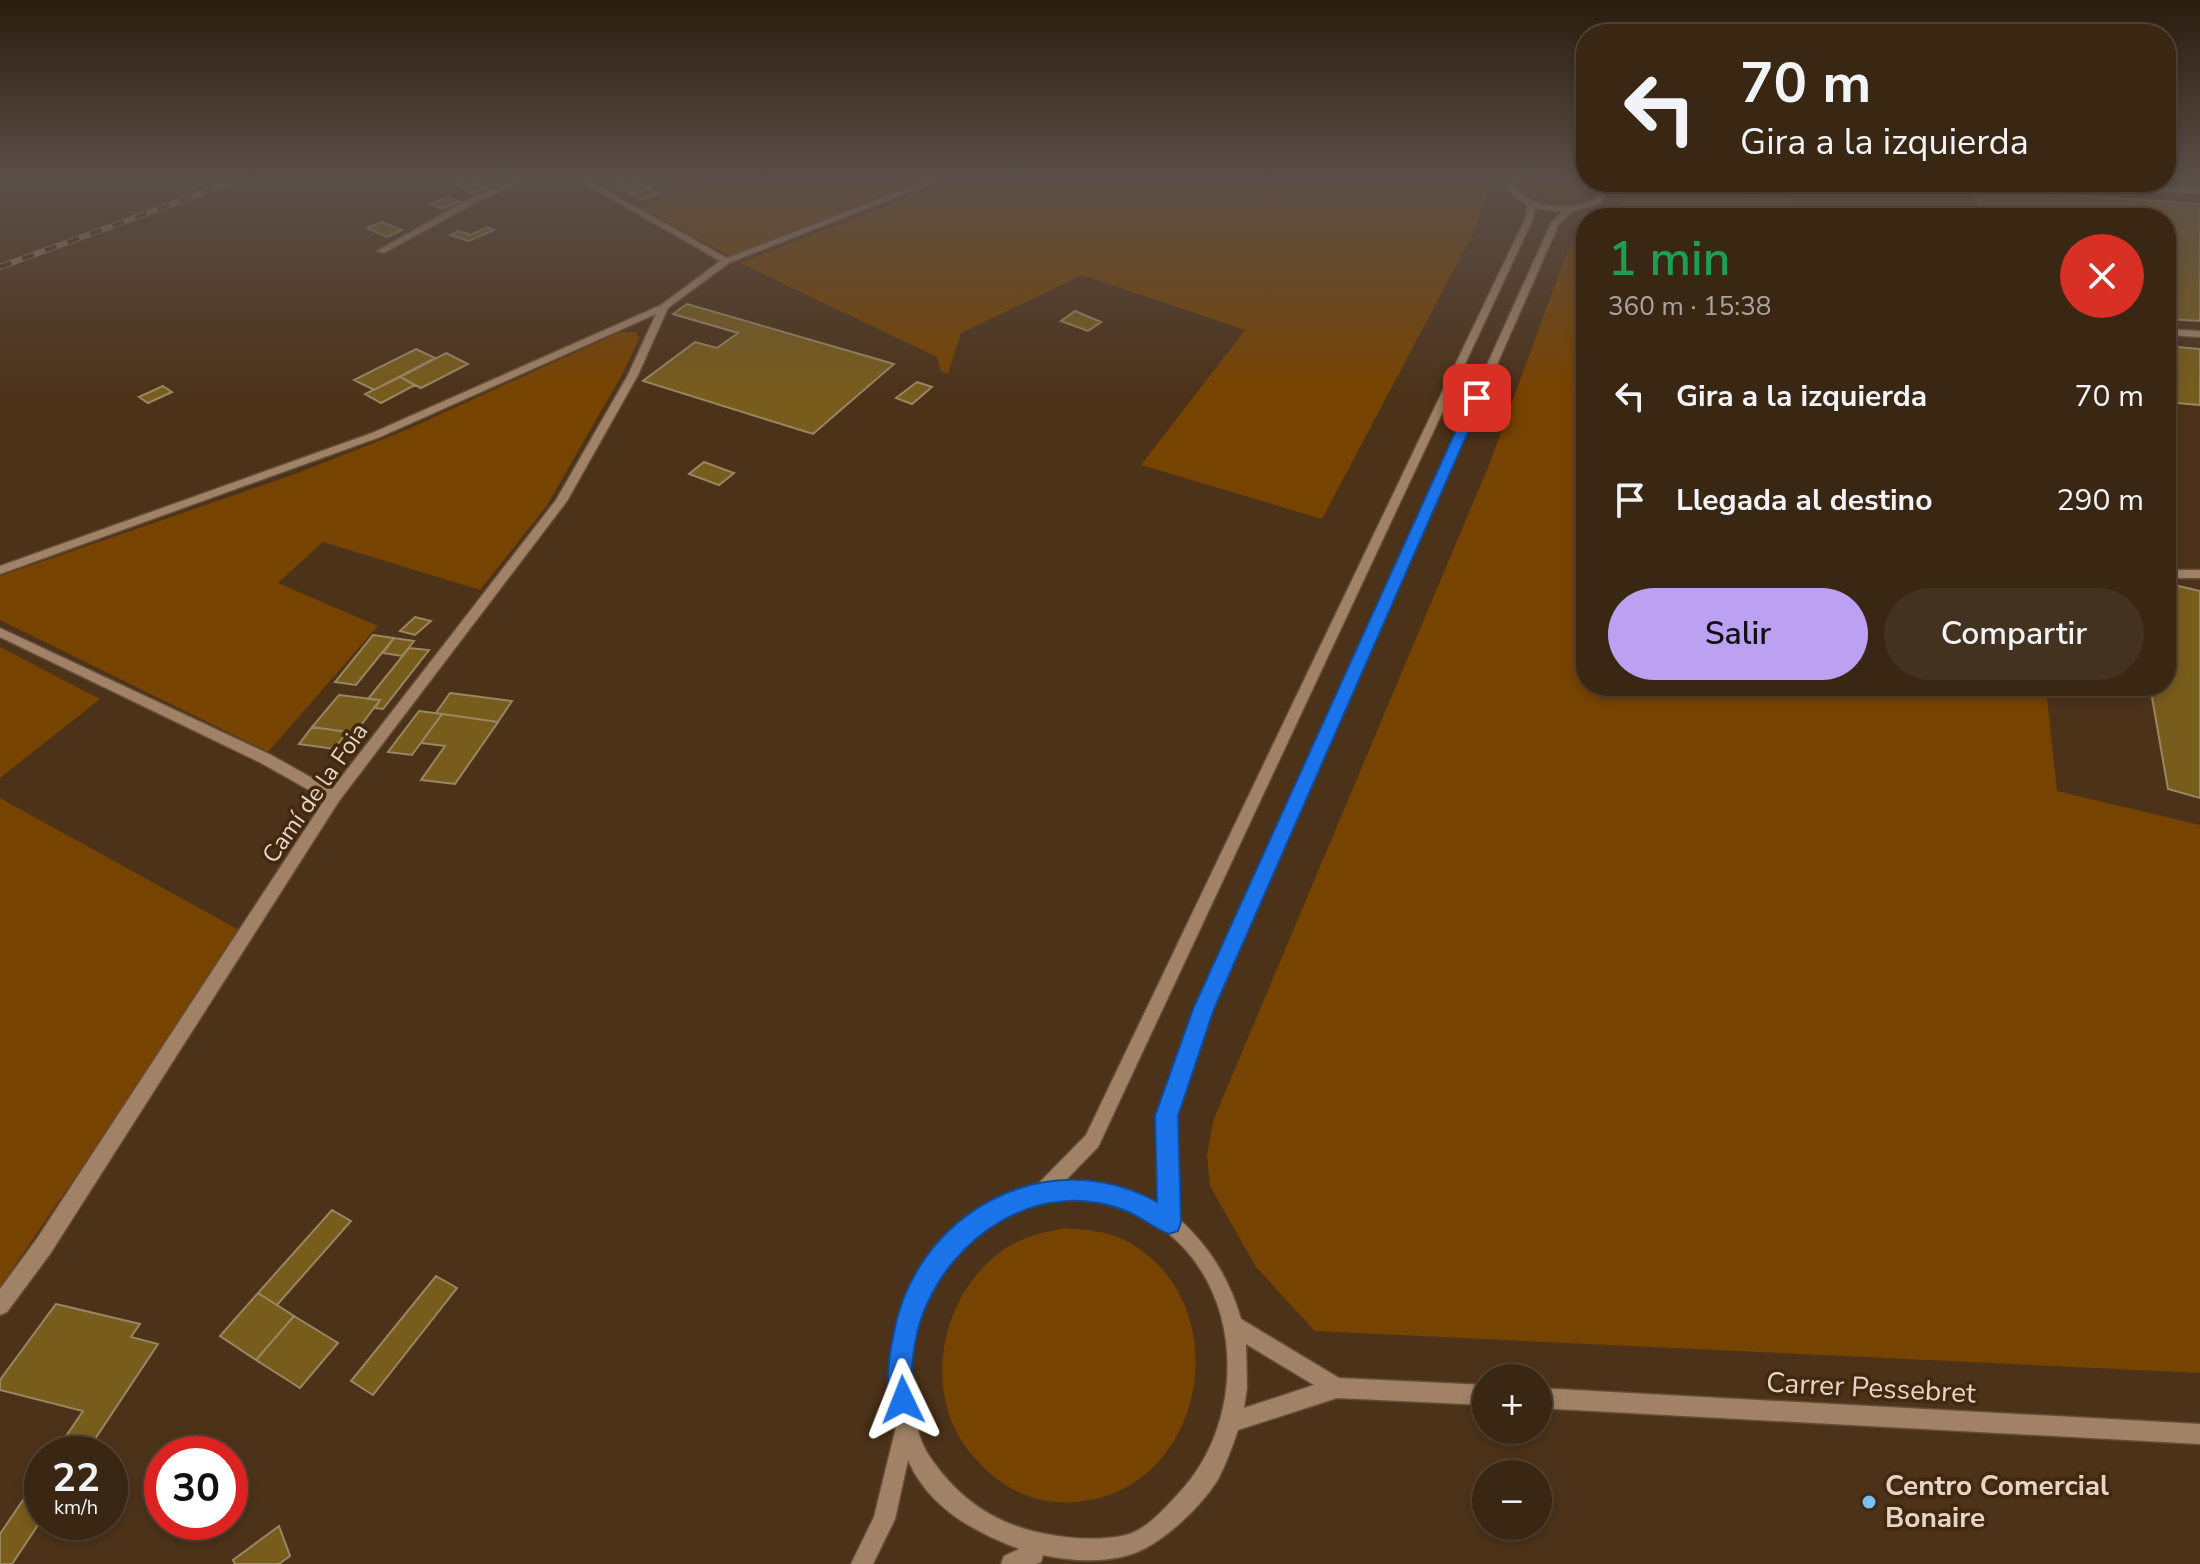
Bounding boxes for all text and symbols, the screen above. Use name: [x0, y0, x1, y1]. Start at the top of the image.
text: 70 m: [1740, 45, 1871, 122]
icon: left: [1608, 56, 1712, 160]
text: Gira a la izquierda: [1740, 118, 2029, 167]
text: 1 min: [1608, 226, 1730, 292]
button: close: [2060, 234, 2144, 318]
text: 360 m · 15:38: [1608, 289, 1771, 324]
pin: [1443, 364, 1511, 432]
icon: left: [1608, 374, 1652, 418]
icon: arrive: [1455, 376, 1499, 420]
text: Gira a la izquierda: [1676, 376, 1927, 417]
text: 70 m: [2075, 376, 2144, 417]
icon: arrive: [1608, 478, 1652, 522]
text: Llegada al destino: [1676, 480, 1932, 521]
text: 290 m: [2057, 480, 2144, 521]
button: Salir: [1608, 588, 1868, 680]
button: Compartir: [1884, 588, 2144, 680]
street label: Camí de la Foia: [255, 717, 375, 869]
position arrow: [861, 1358, 945, 1442]
map controls: [1472, 1364, 1552, 1540]
button: +: [1472, 1364, 1552, 1444]
street label: Carrer Pessebret: [1765, 1364, 1977, 1412]
speed limit sign: 30: [144, 1436, 248, 1540]
text: 22: [52, 1451, 100, 1505]
button: −: [1472, 1460, 1552, 1540]
place label: Centro Comercial Bonaire: [1885, 1467, 2109, 1537]
marker: Centro Comercial Bonaire: [1860, 1493, 1878, 1511]
text: km/h: [54, 1494, 98, 1521]

